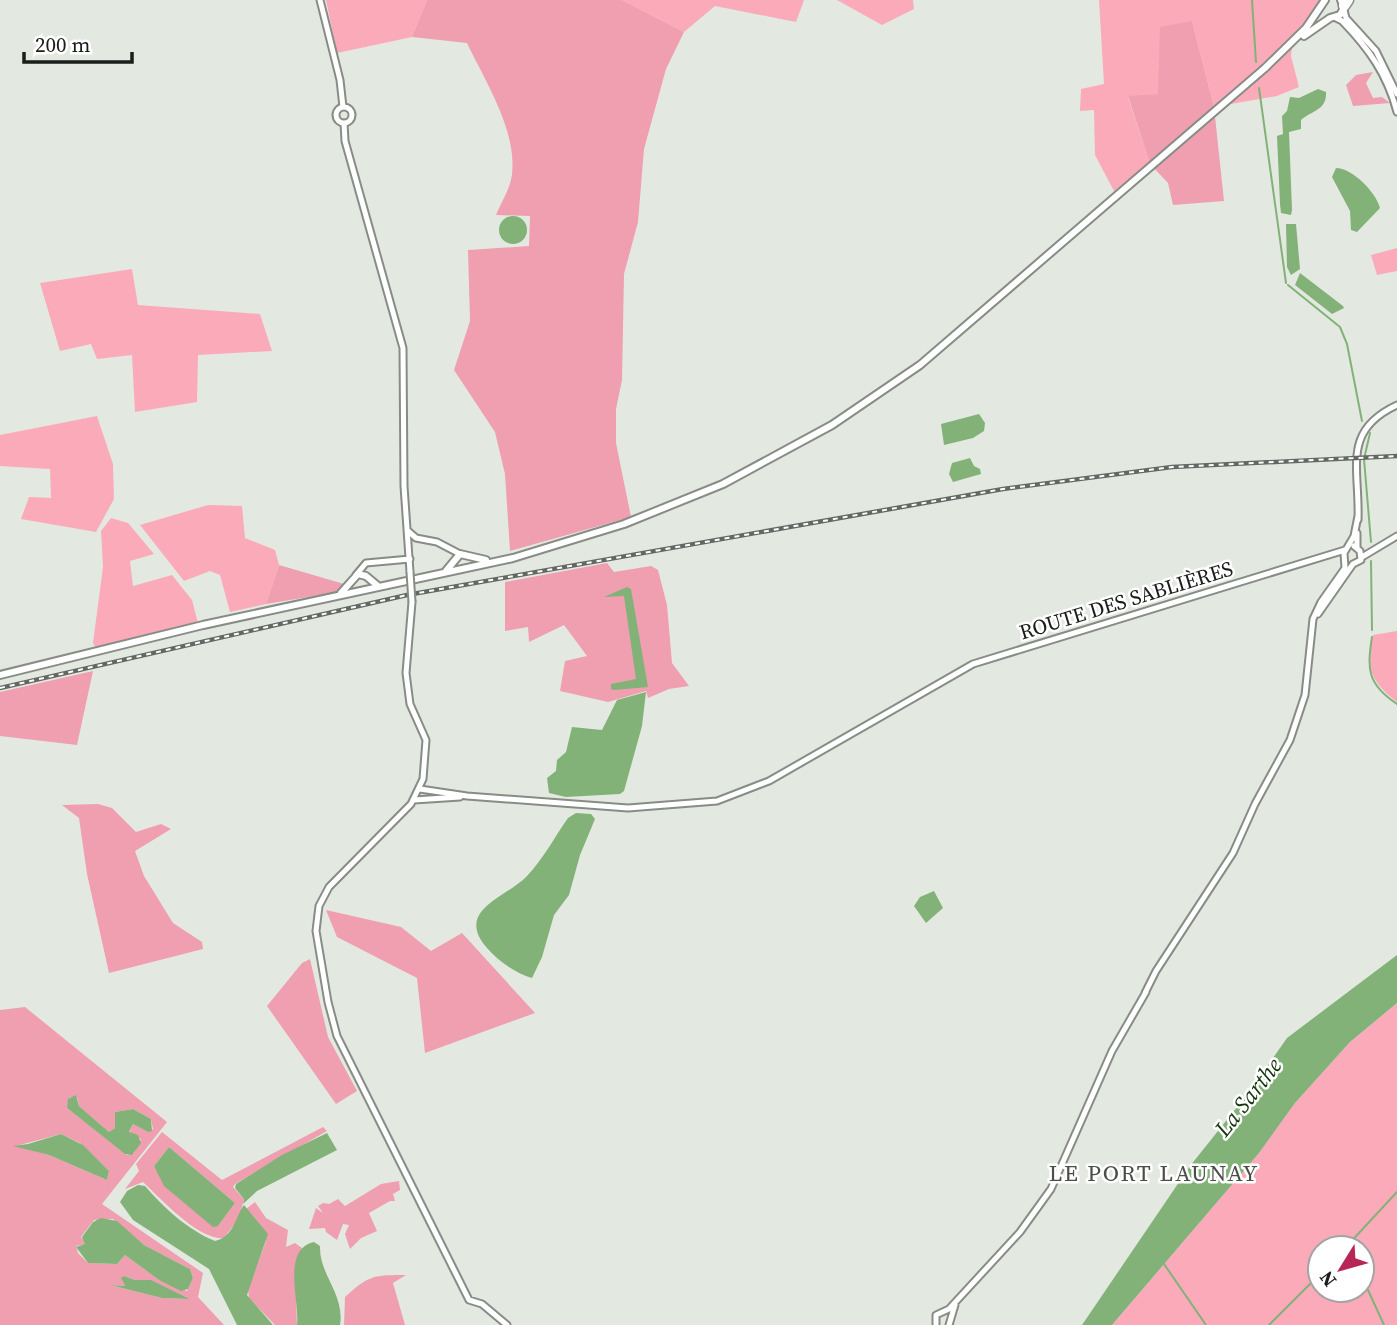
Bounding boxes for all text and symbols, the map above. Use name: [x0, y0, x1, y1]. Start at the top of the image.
scale bar: [24, 21, 133, 65]
text: 200 m: [35, 30, 90, 59]
street label: ROUTE DES SABLIÈRES: [1016, 554, 1236, 646]
water label: La Sarthe: [1206, 1050, 1289, 1144]
district label: LE PORT LAUNAY: [1049, 1157, 1259, 1189]
north arrow: [1306, 1234, 1376, 1304]
text: N: [1313, 1266, 1342, 1293]

